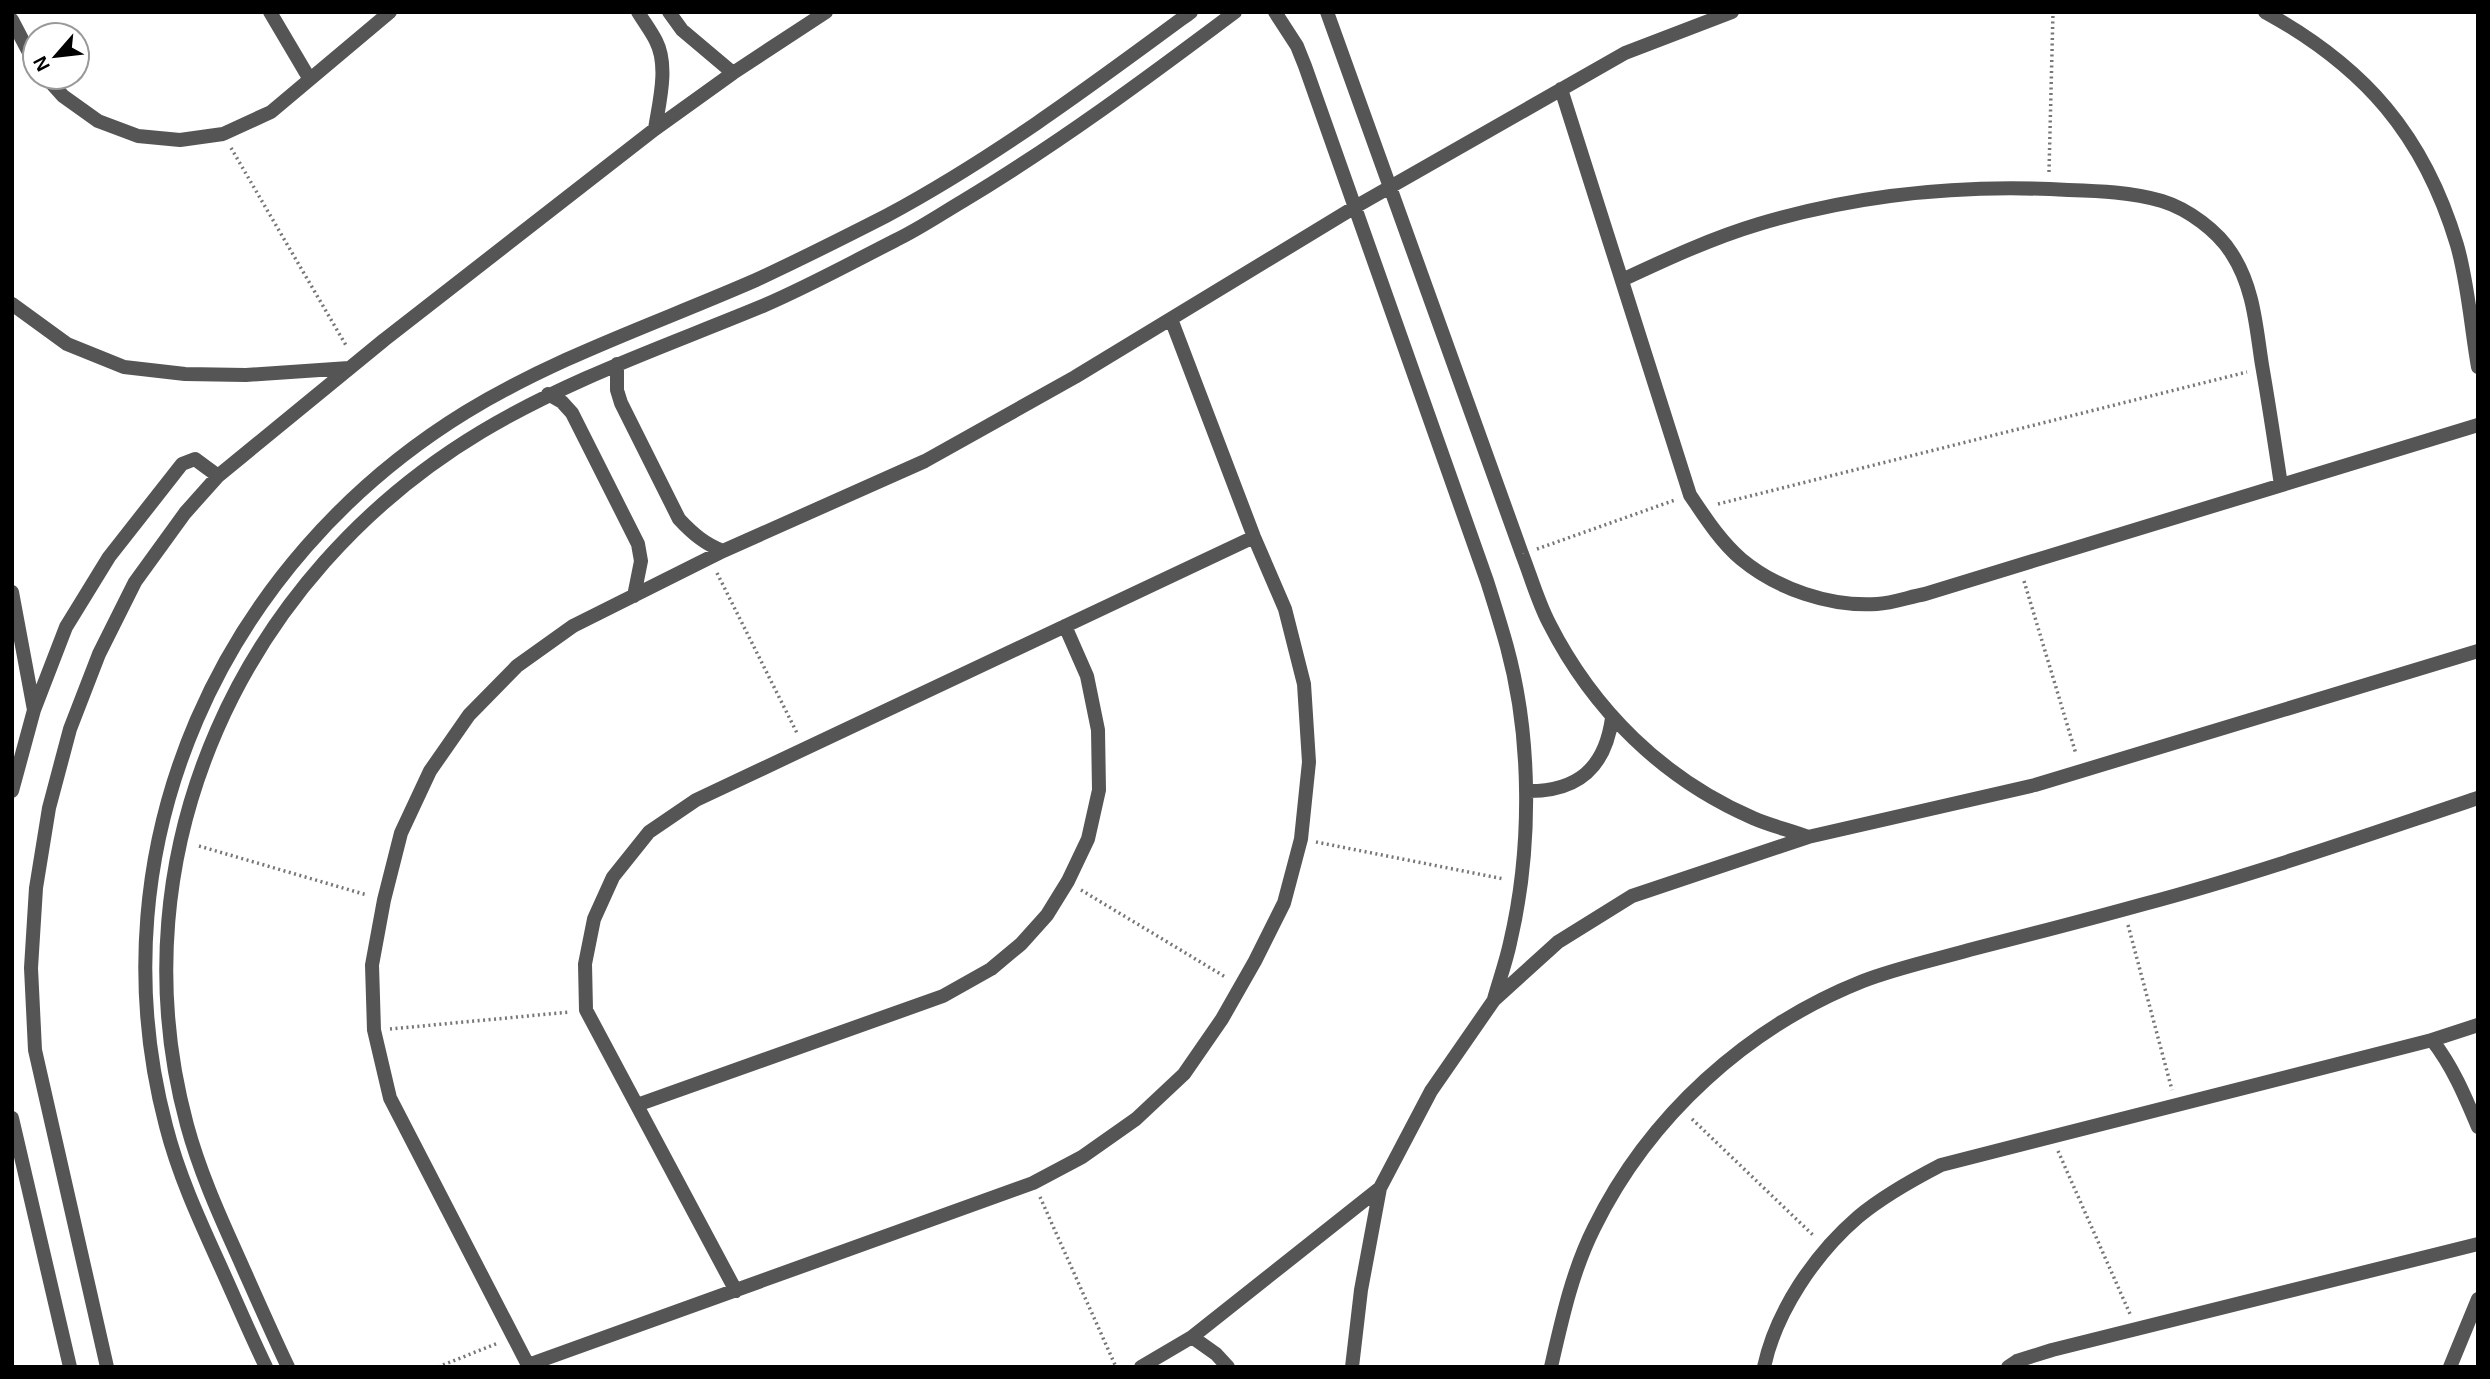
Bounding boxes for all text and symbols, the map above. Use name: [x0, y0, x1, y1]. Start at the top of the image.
north arrow: [21, 21, 91, 91]
text: N: [29, 53, 54, 75]

